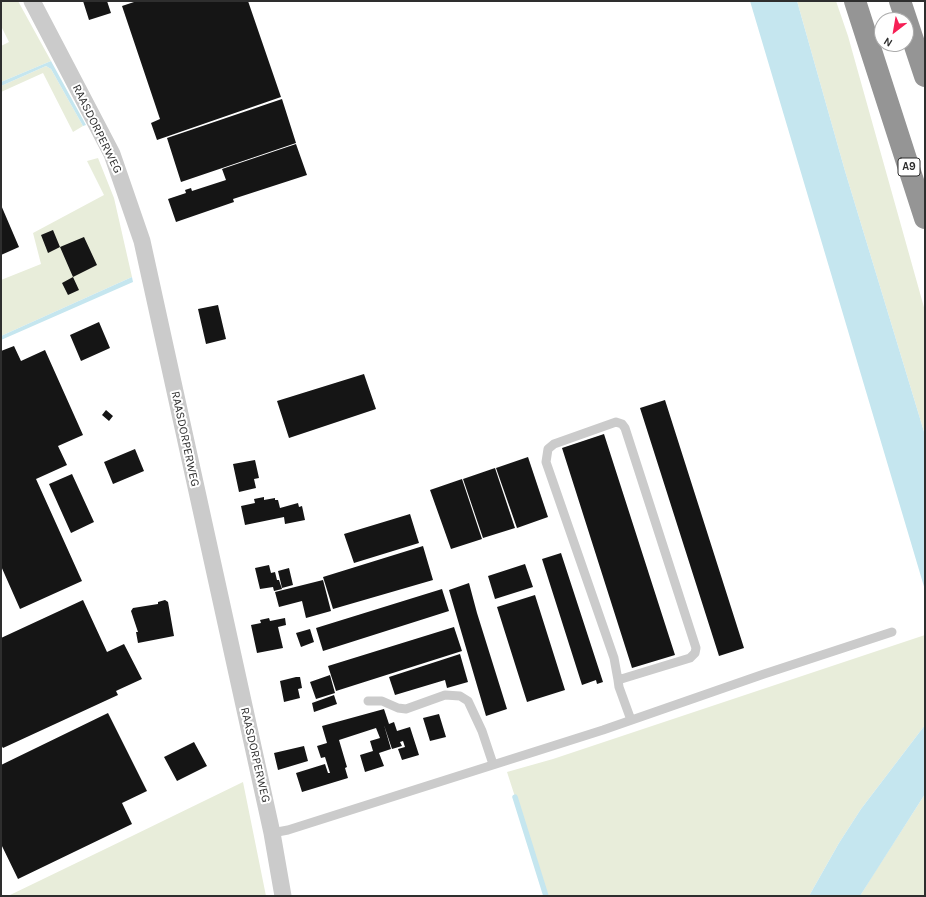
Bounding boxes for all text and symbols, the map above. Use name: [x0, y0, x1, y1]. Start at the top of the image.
north arrow: [874, 12, 914, 52]
text: N: [881, 34, 895, 49]
street label: RAASDORPERWEG: [69, 82, 125, 176]
road number: A9: [898, 158, 920, 176]
street label: RAASDORPERWEG: [168, 390, 202, 488]
street label: RAASDORPERWEG: [237, 706, 273, 804]

